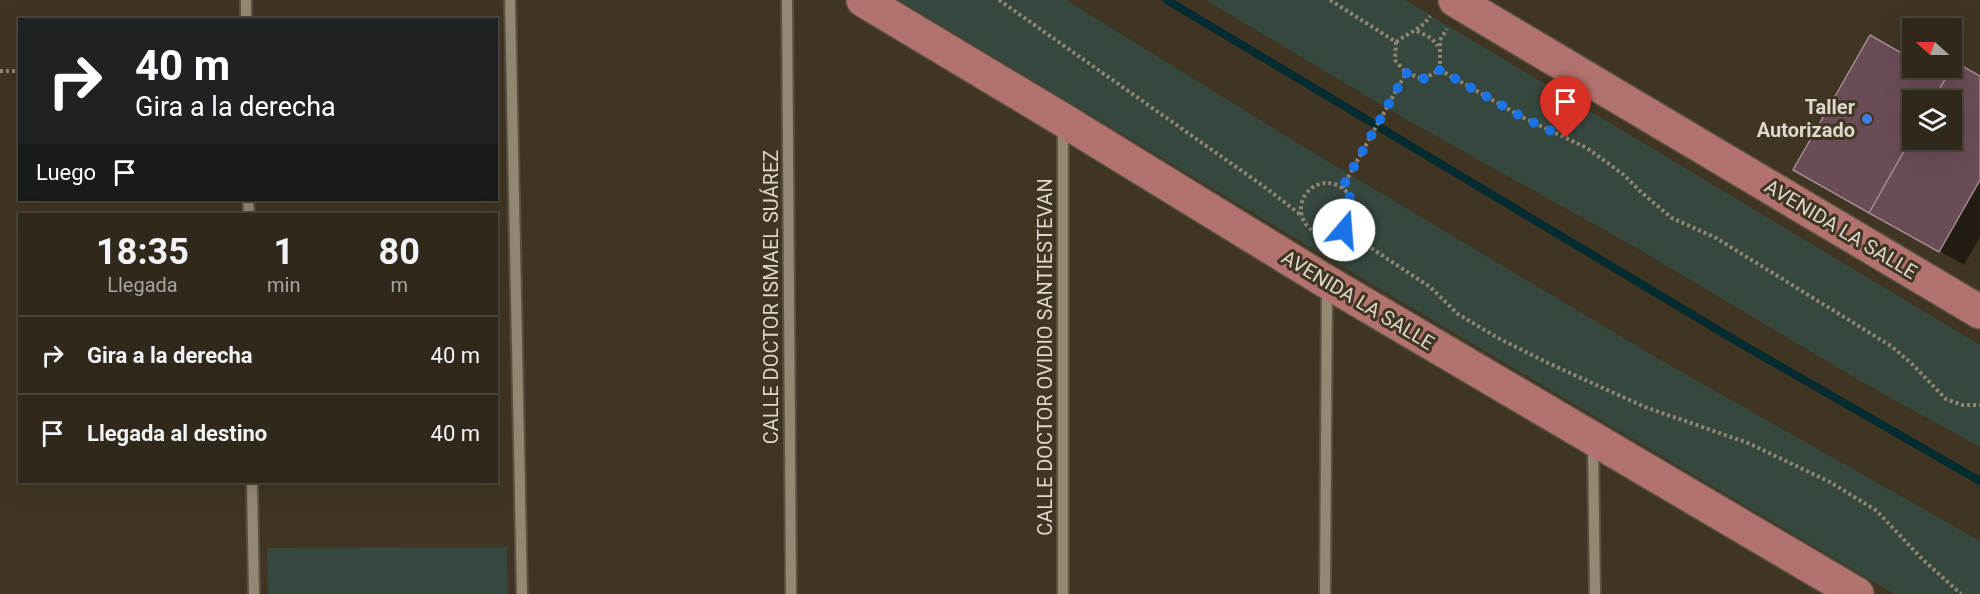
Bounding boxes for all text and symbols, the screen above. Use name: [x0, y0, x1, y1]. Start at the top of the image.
north arrow: [1902, 18, 1962, 78]
map controls: [1902, 18, 1962, 150]
text: 40 m: [135, 41, 230, 90]
icon: right: [36, 42, 114, 120]
pin: [1540, 76, 1591, 138]
icon: arrive: [1549, 85, 1582, 118]
button: layers: [1902, 90, 1962, 150]
text: Gira a la derecha: [135, 91, 336, 123]
place label: Taller Autorizado: [1757, 95, 1856, 142]
marker: Taller Autorizado: [1860, 112, 1874, 126]
street label: CALLE DOCTOR ISMAEL SUÁREZ: [759, 150, 783, 444]
icon: arrive: [108, 156, 141, 189]
text: Luego: [36, 160, 96, 185]
street label: AVENIDA LA SALLE: [1760, 174, 1922, 284]
street label: CALLE DOCTOR OVIDIO SANTIESTEVAN: [1033, 178, 1057, 536]
position arrow: [1312, 198, 1376, 262]
text: 18:35: [96, 231, 189, 273]
text: 1: [273, 231, 294, 273]
text: 80: [379, 231, 420, 273]
street label: AVENIDA LA SALLE: [1277, 245, 1439, 355]
text: Llegada: [107, 273, 178, 297]
text: min: [267, 273, 300, 297]
text: m: [390, 273, 408, 297]
icon: right: [36, 339, 69, 372]
text: Gira a la derecha: [87, 343, 253, 368]
text: 40 m: [431, 343, 480, 368]
icon: arrive: [36, 417, 69, 450]
text: Llegada al destino: [87, 421, 267, 446]
text: 40 m: [431, 421, 480, 446]

